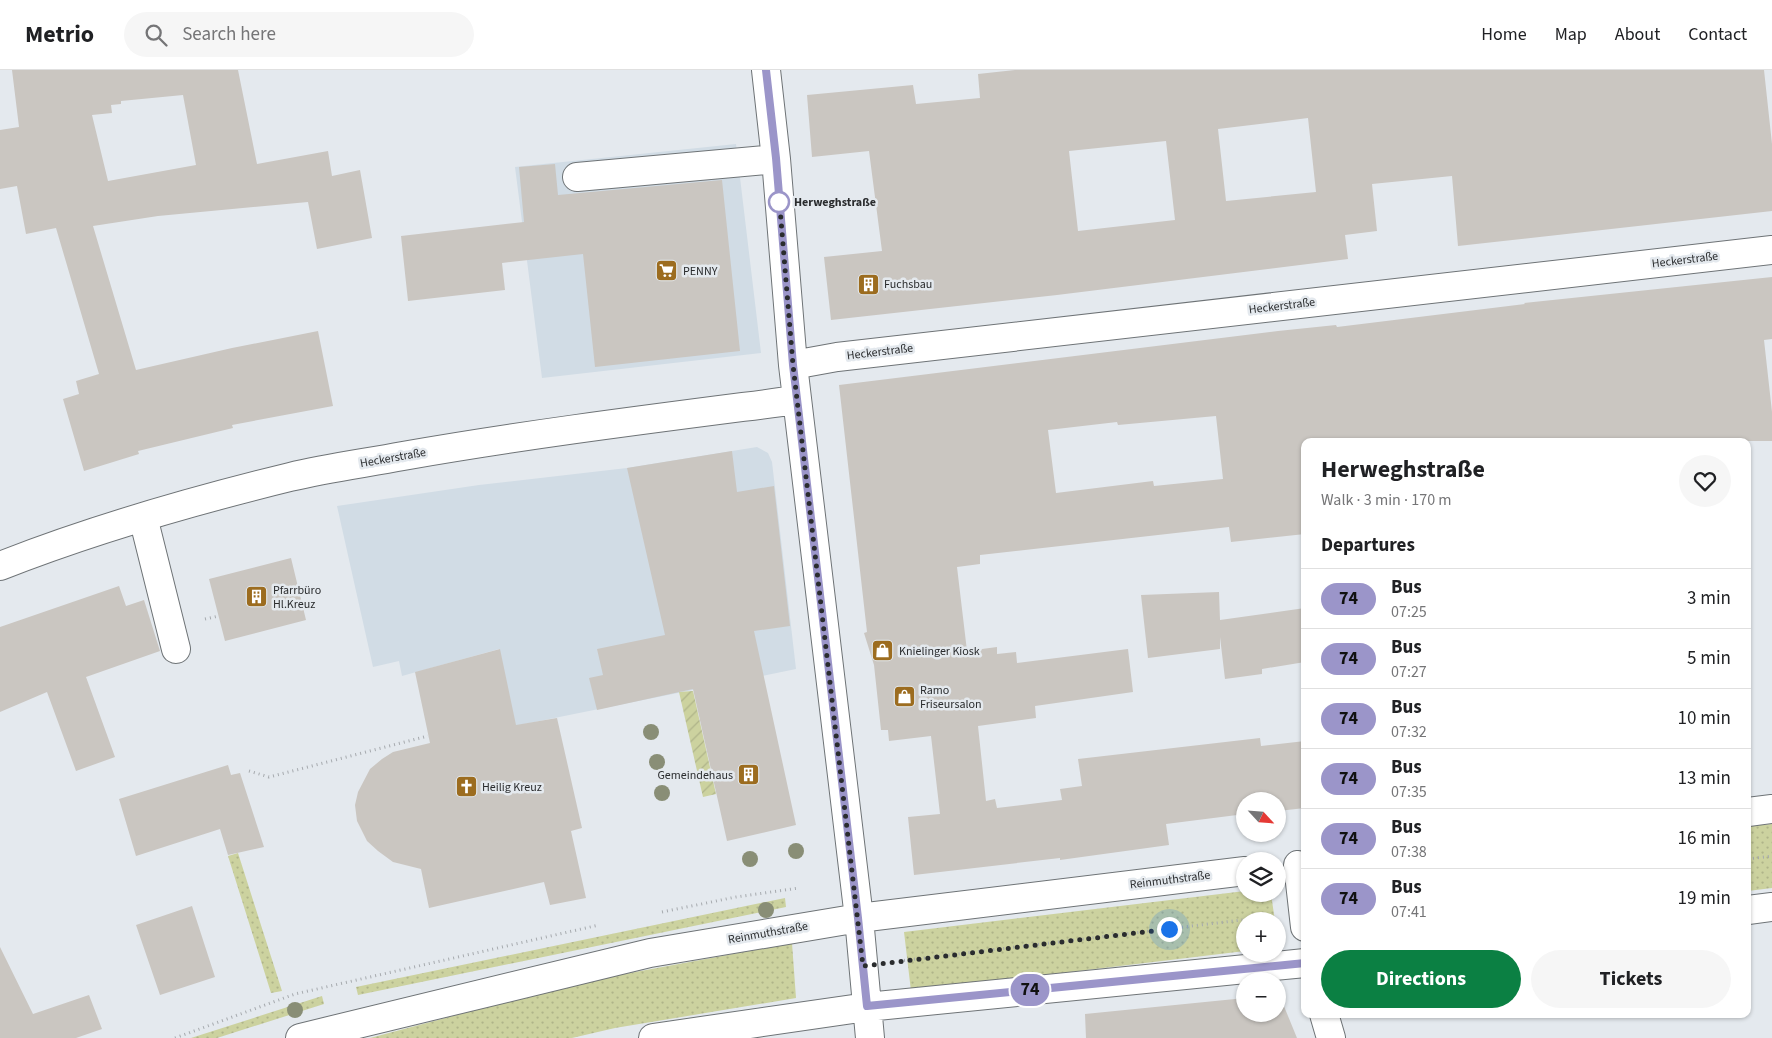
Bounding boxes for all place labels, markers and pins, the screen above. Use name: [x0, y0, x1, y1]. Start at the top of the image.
marker: Herweghstraße: [768, 191, 790, 213]
place label: Herweghstraße: [794, 194, 876, 211]
supermarket icon: PENNY: [655, 259, 679, 283]
place label: PENNY: [683, 263, 718, 280]
building icon: Fuchsbau: [856, 272, 880, 296]
place label: Fuchsbau: [884, 276, 932, 293]
place label: Pfarrbüro Hl.Kreuz: [273, 582, 321, 613]
building icon: Pfarrbüro Hl.Kreuz: [245, 585, 269, 609]
shop icon: Knielinger Kiosk: [871, 639, 895, 663]
place label: Knielinger Kiosk: [899, 643, 980, 660]
place label: Ramo Friseursalon: [920, 682, 982, 713]
shop icon: Ramo Friseursalon: [892, 685, 916, 709]
building icon: Gemeindehaus: [737, 763, 761, 787]
place label: Gemeindehaus: [657, 767, 733, 784]
church icon: Heilig Kreuz: [454, 775, 478, 799]
place label: Heilig Kreuz: [482, 779, 542, 796]

